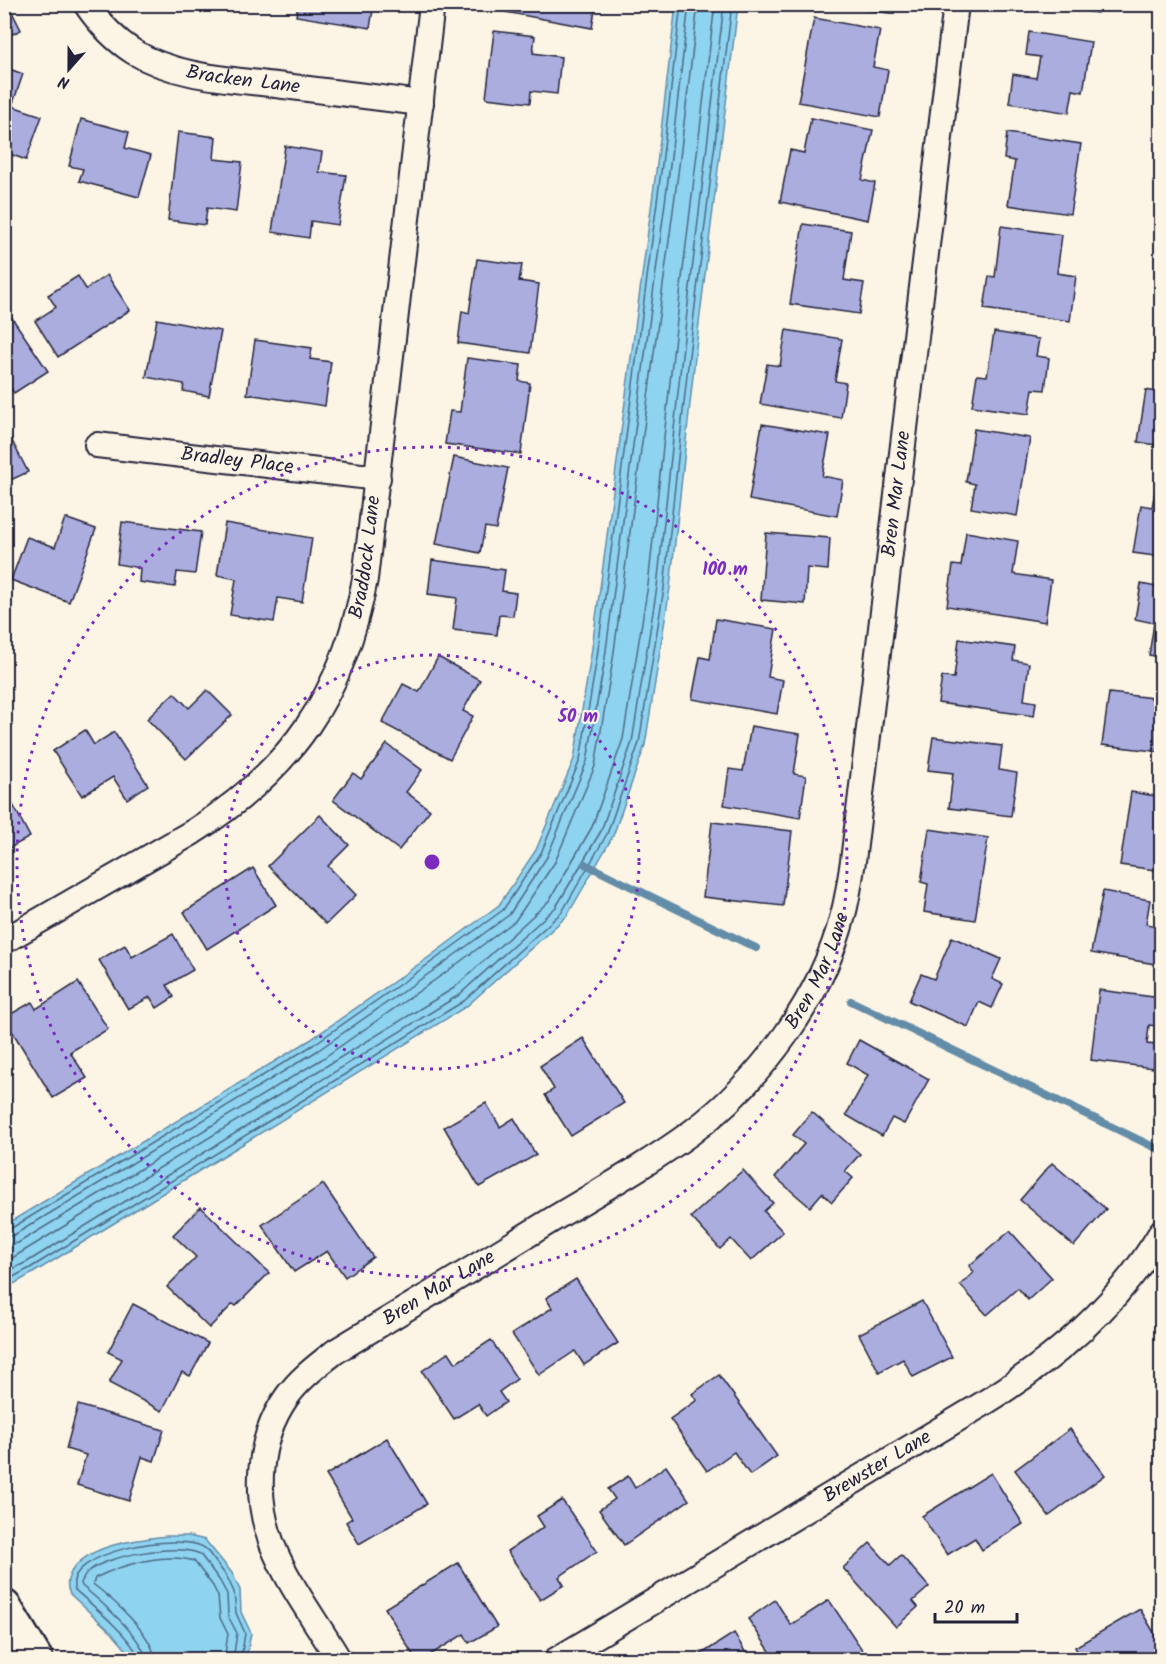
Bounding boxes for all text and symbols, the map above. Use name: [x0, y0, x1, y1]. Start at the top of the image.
north arrow: [39, 39, 99, 99]
street label: Bracken Lane: [183, 57, 302, 104]
text: N: [55, 68, 73, 95]
street label: Bren Mar Lane: [874, 429, 921, 559]
street label: Bradley Place: [179, 439, 295, 484]
street label: Braddock Lane: [341, 494, 391, 622]
text: 100 m: [702, 556, 748, 585]
text: 50 m: [557, 703, 598, 732]
centre of rings: [422, 852, 442, 872]
street label: Bren Mar Lane: [777, 909, 859, 1036]
street label: Bren Mar Lane: [377, 1242, 502, 1335]
street label: Brewster Lane: [817, 1422, 938, 1512]
scale bar: [935, 1586, 1018, 1624]
text: 20 m: [944, 1594, 985, 1623]

